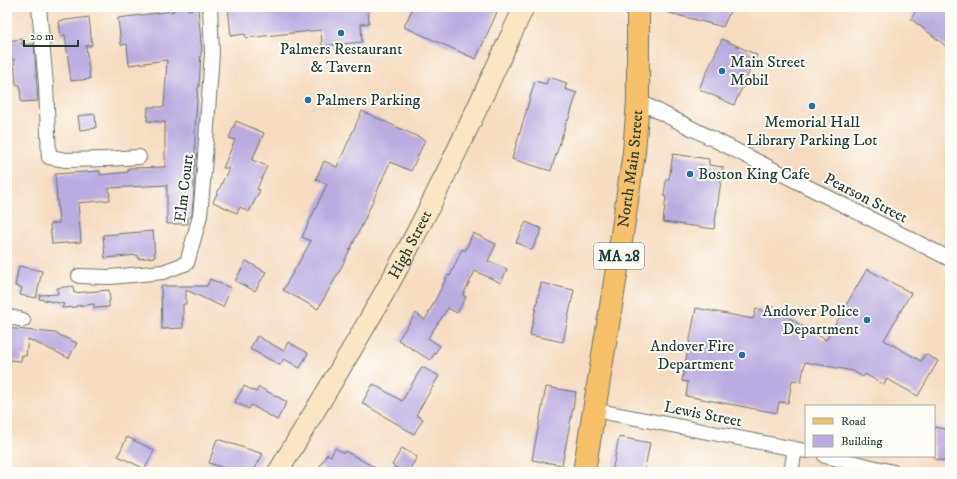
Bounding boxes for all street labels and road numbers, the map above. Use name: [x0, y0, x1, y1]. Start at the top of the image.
street label: North Main Street: [613, 109, 647, 229]
street label: Elm Court: [170, 153, 198, 223]
street label: Pearson Street: [821, 168, 911, 228]
street label: High Street: [384, 207, 436, 282]
road number: MA 28: [594, 243, 644, 269]
street label: Lewis Street: [662, 397, 744, 431]

